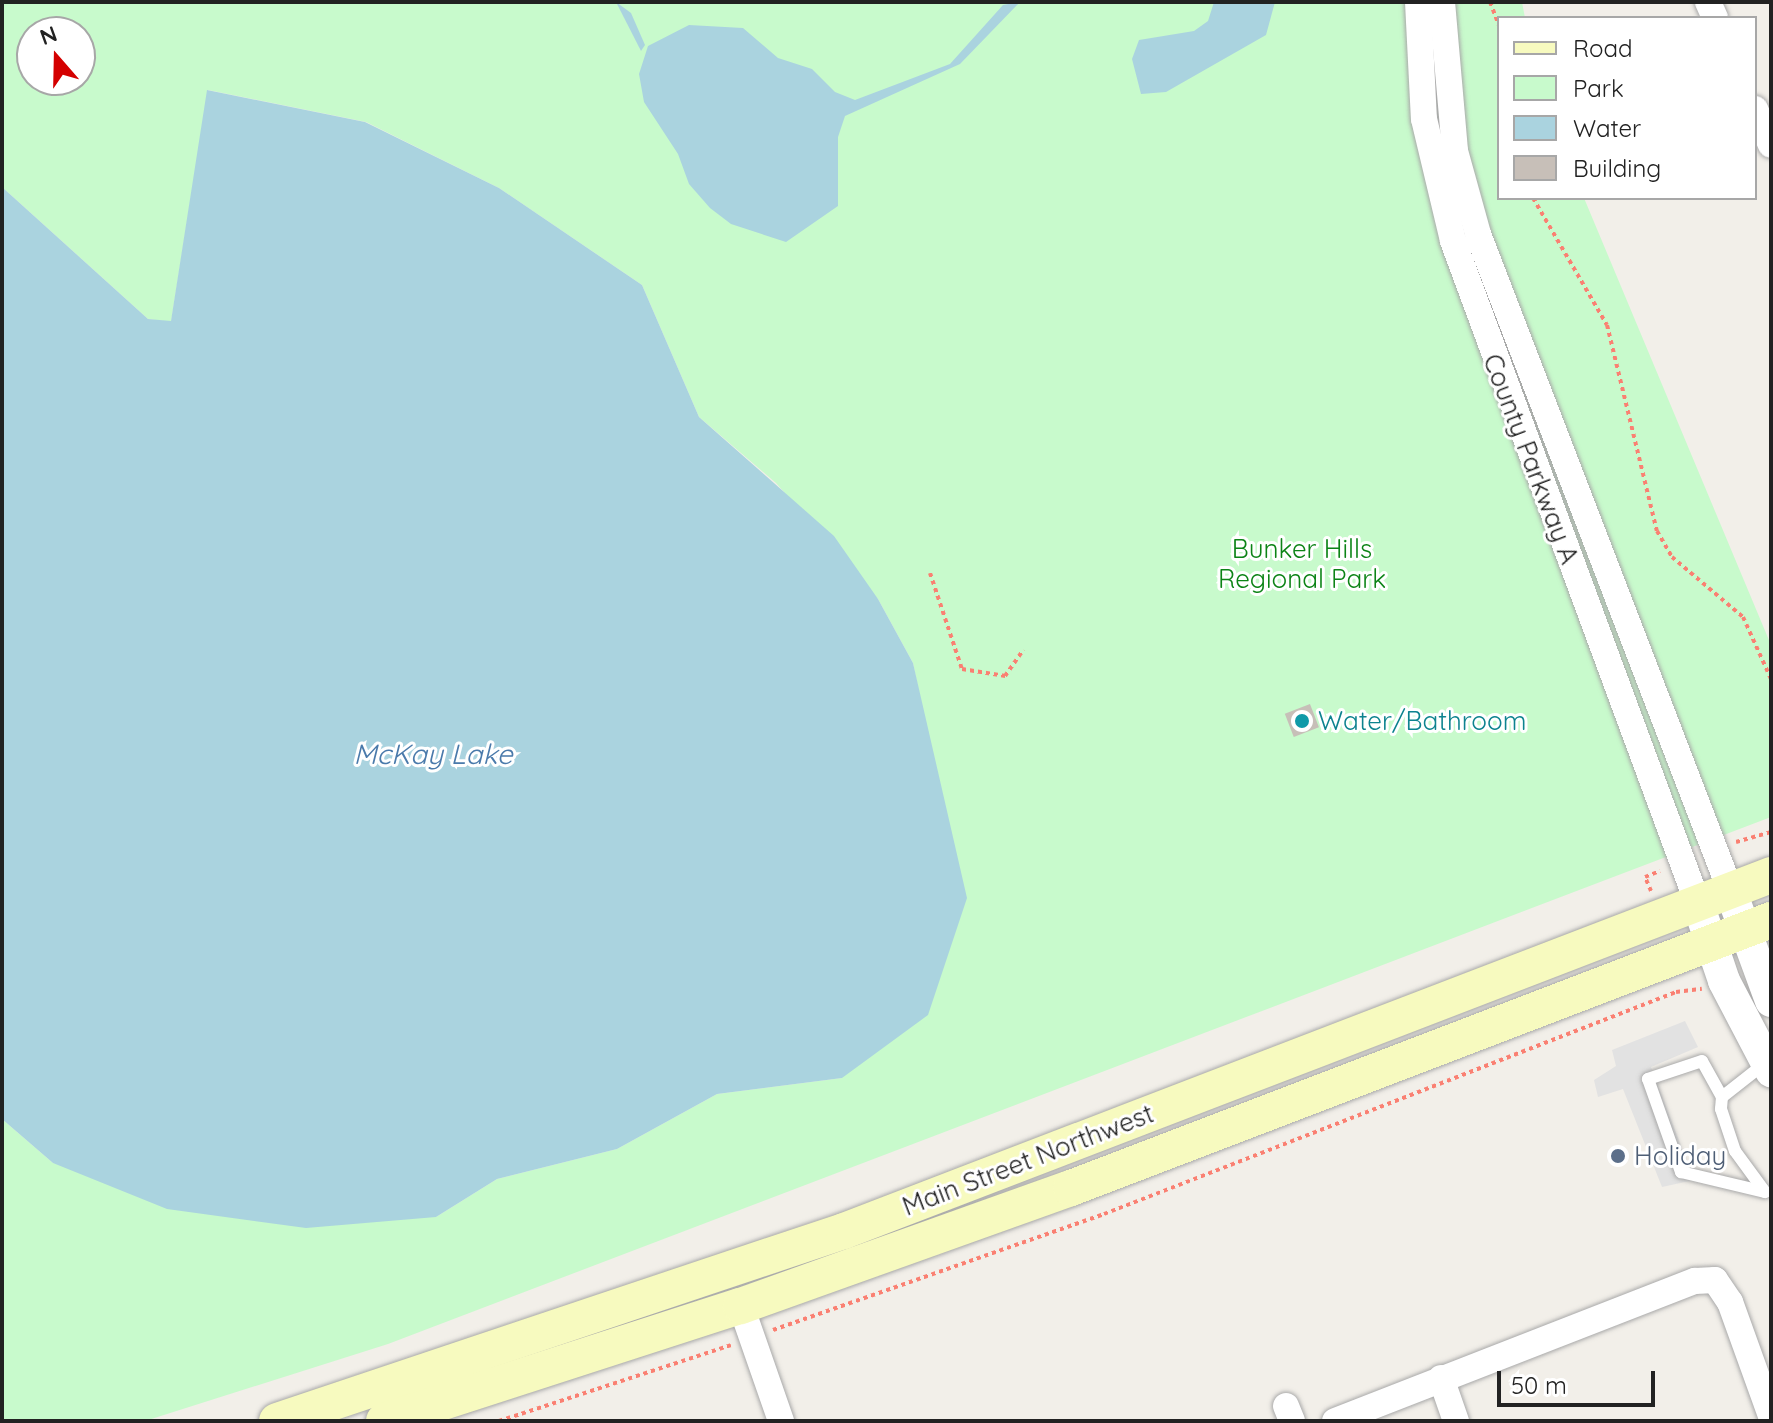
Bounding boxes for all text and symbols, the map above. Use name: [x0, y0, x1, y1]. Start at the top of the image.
north arrow: [16, 16, 96, 96]
legend: [1497, 16, 1757, 200]
text: N: [36, 19, 61, 51]
text: Road: [1573, 33, 1633, 63]
text: Park: [1573, 73, 1624, 103]
text: Water: [1573, 113, 1641, 143]
text: Building: [1573, 153, 1661, 183]
street label: County Parkway A: [1477, 350, 1585, 568]
park label: Bunker Hills Regional Park: [1218, 533, 1386, 594]
place label: Water/Bathroom: [1318, 705, 1526, 737]
marker: Water/Bathroom: [1293, 712, 1311, 730]
water label: McKay Lake: [353, 737, 513, 771]
street label: Main Street Northwest: [898, 1098, 1158, 1222]
place label: Holiday: [1634, 1140, 1726, 1172]
marker: Holiday: [1609, 1147, 1627, 1165]
scale bar: [1501, 1355, 1659, 1405]
text: 50 m: [1511, 1370, 1567, 1400]

